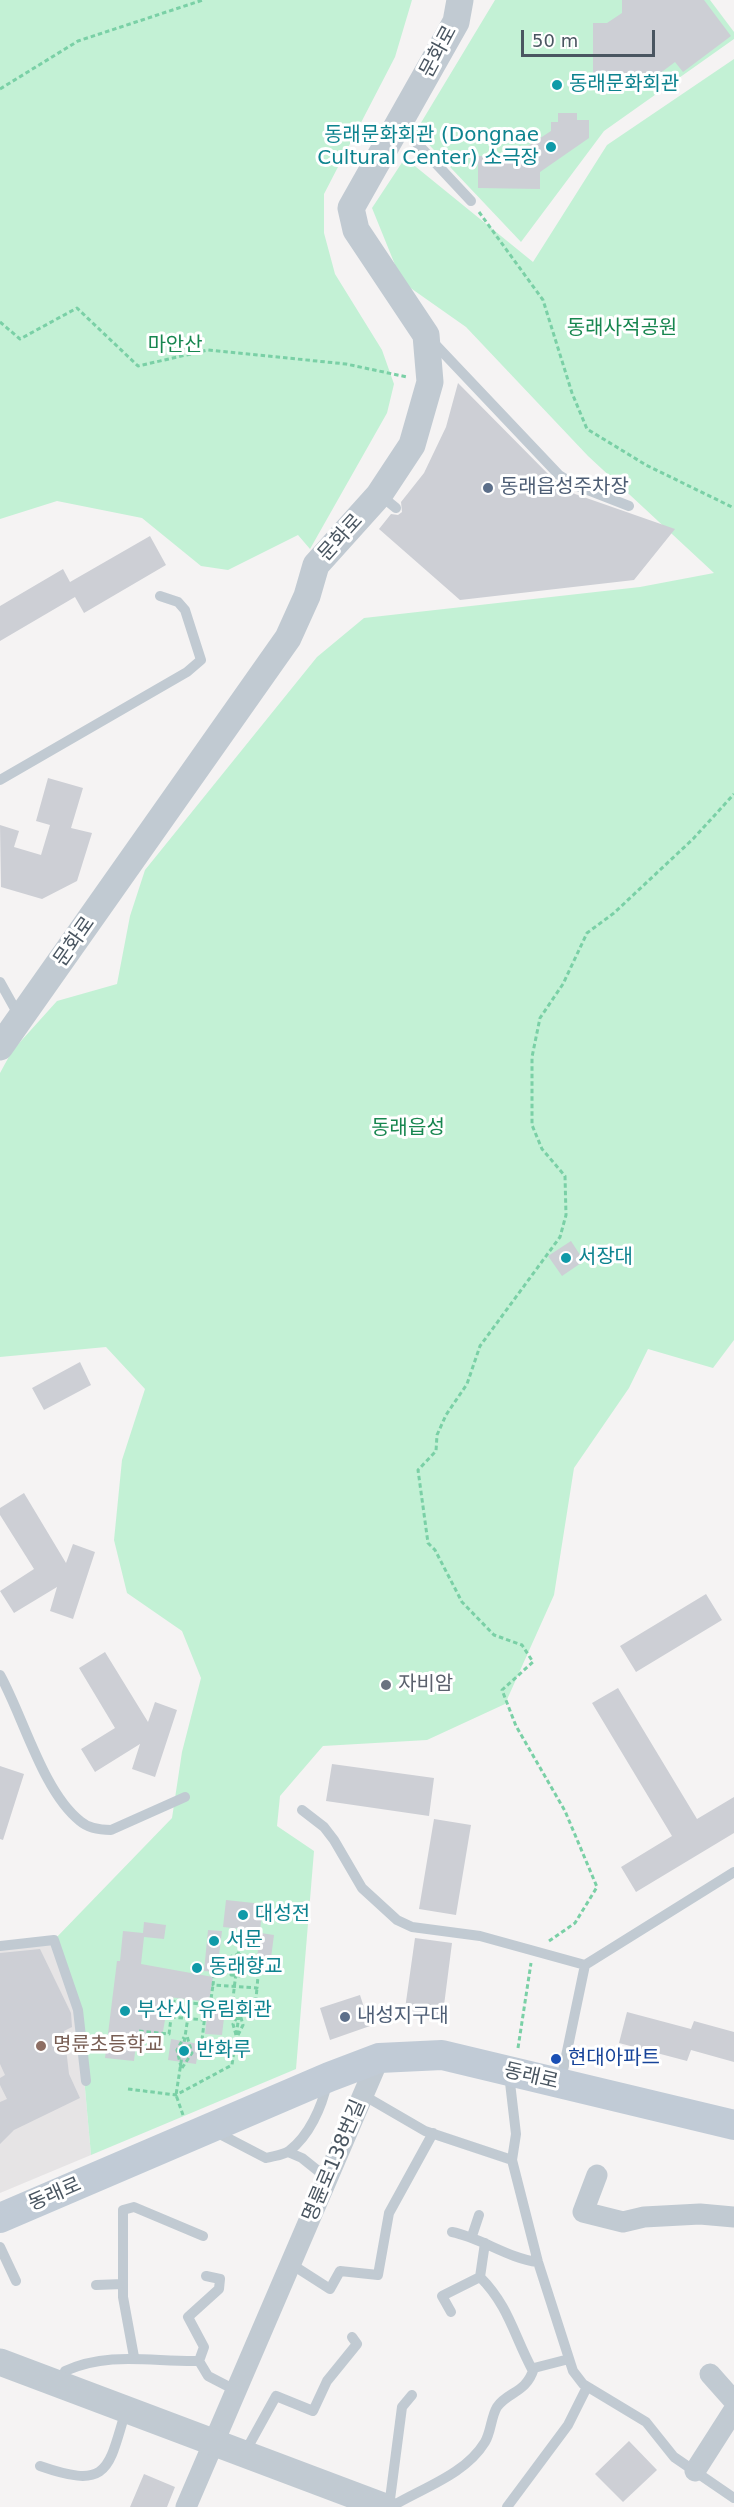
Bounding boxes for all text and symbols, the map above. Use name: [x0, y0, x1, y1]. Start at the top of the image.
scale bar: [524, 18, 658, 56]
street label: 문화로: [415, 22, 463, 82]
text: 50 m: [532, 30, 578, 51]
place label: 동래문화회관: [569, 73, 679, 97]
marker: 동래문화회관: [550, 78, 564, 92]
place label: 동래문화회관 (Dongnae Cultural Center) 소극장: [317, 124, 539, 171]
marker: 동래문화회관 (Dongnae Cultural Center) 소극장: [544, 140, 558, 154]
park label: 동래사적공원: [567, 317, 677, 341]
park label: 마안산: [147, 334, 203, 358]
place label: 동래읍성주차장: [500, 476, 629, 500]
marker: 동래읍성주차장: [481, 481, 495, 495]
street label: 문화로: [314, 509, 368, 567]
street label: 문화로: [49, 913, 101, 971]
park label: 동래읍성: [371, 1117, 445, 1141]
place label: 서장대: [578, 1246, 633, 1270]
marker: 서장대: [559, 1251, 573, 1265]
place label: 자비암: [398, 1673, 453, 1697]
marker: 자비암: [379, 1678, 393, 1692]
place label: 대성전: [255, 1903, 310, 1927]
marker: 대성전: [236, 1908, 250, 1922]
place label: 서문: [226, 1929, 263, 1953]
marker: 서문: [207, 1934, 221, 1948]
place label: 동래향교: [209, 1956, 283, 1980]
marker: 동래향교: [190, 1961, 204, 1975]
place label: 부산시 유림회관: [137, 1999, 272, 2023]
marker: 부산시 유림회관: [118, 2004, 132, 2018]
place label: 내성지구대: [357, 2005, 449, 2029]
marker: 내성지구대: [338, 2010, 352, 2024]
place label: 명륜초등학교: [53, 2034, 163, 2058]
marker: 명륜초등학교: [34, 2039, 48, 2053]
place label: 반화루: [196, 2039, 251, 2063]
marker: 반화루: [177, 2044, 191, 2058]
place label: 현대아파트: [568, 2047, 660, 2071]
marker: 현대아파트: [549, 2052, 563, 2066]
street label: 동래로: [501, 2059, 561, 2095]
street label: 명륜로138번길: [299, 2096, 371, 2226]
street label: 동래로: [25, 2173, 85, 2217]

